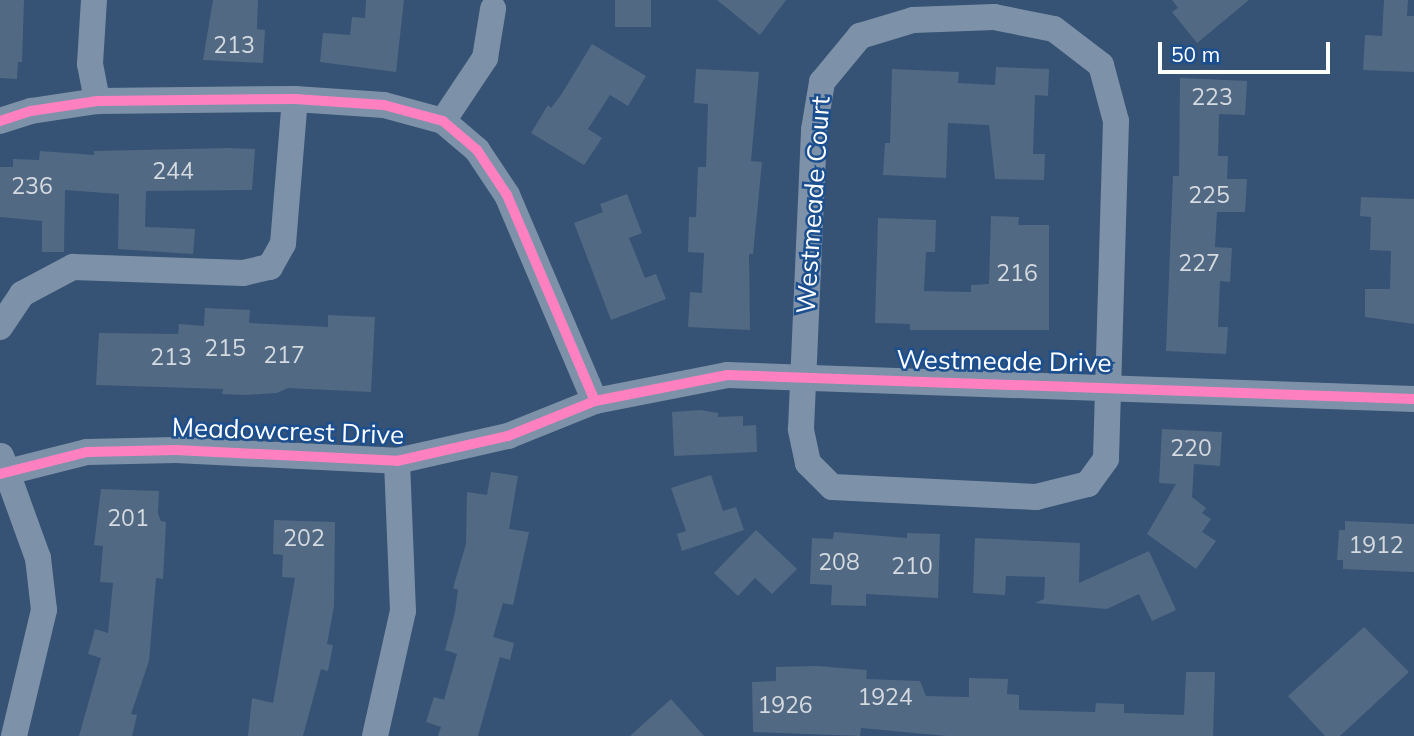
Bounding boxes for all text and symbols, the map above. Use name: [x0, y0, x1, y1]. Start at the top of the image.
scale bar: [1162, 28, 1334, 72]
house number: 213: [213, 31, 255, 59]
text: 50 m: [1171, 41, 1220, 67]
house number: 223: [1191, 83, 1233, 111]
street label: Westmeade Court: [790, 95, 836, 315]
house number: 244: [152, 157, 194, 185]
house number: 236: [11, 172, 53, 200]
house number: 225: [1188, 181, 1230, 209]
house number: 227: [1178, 249, 1220, 277]
house number: 216: [996, 259, 1038, 287]
house number: 215: [204, 334, 246, 362]
house number: 217: [263, 341, 305, 369]
house number: 213: [150, 343, 192, 371]
street label: Westmeade Drive: [896, 344, 1112, 378]
street label: Meadowcrest Drive: [171, 411, 405, 451]
house number: 220: [1170, 434, 1212, 462]
house number: 201: [107, 504, 149, 532]
house number: 202: [283, 524, 325, 552]
house number: 1912: [1348, 531, 1404, 559]
house number: 208: [818, 548, 860, 576]
house number: 210: [891, 552, 933, 580]
house number: 1924: [857, 683, 913, 711]
house number: 1926: [757, 691, 813, 719]

